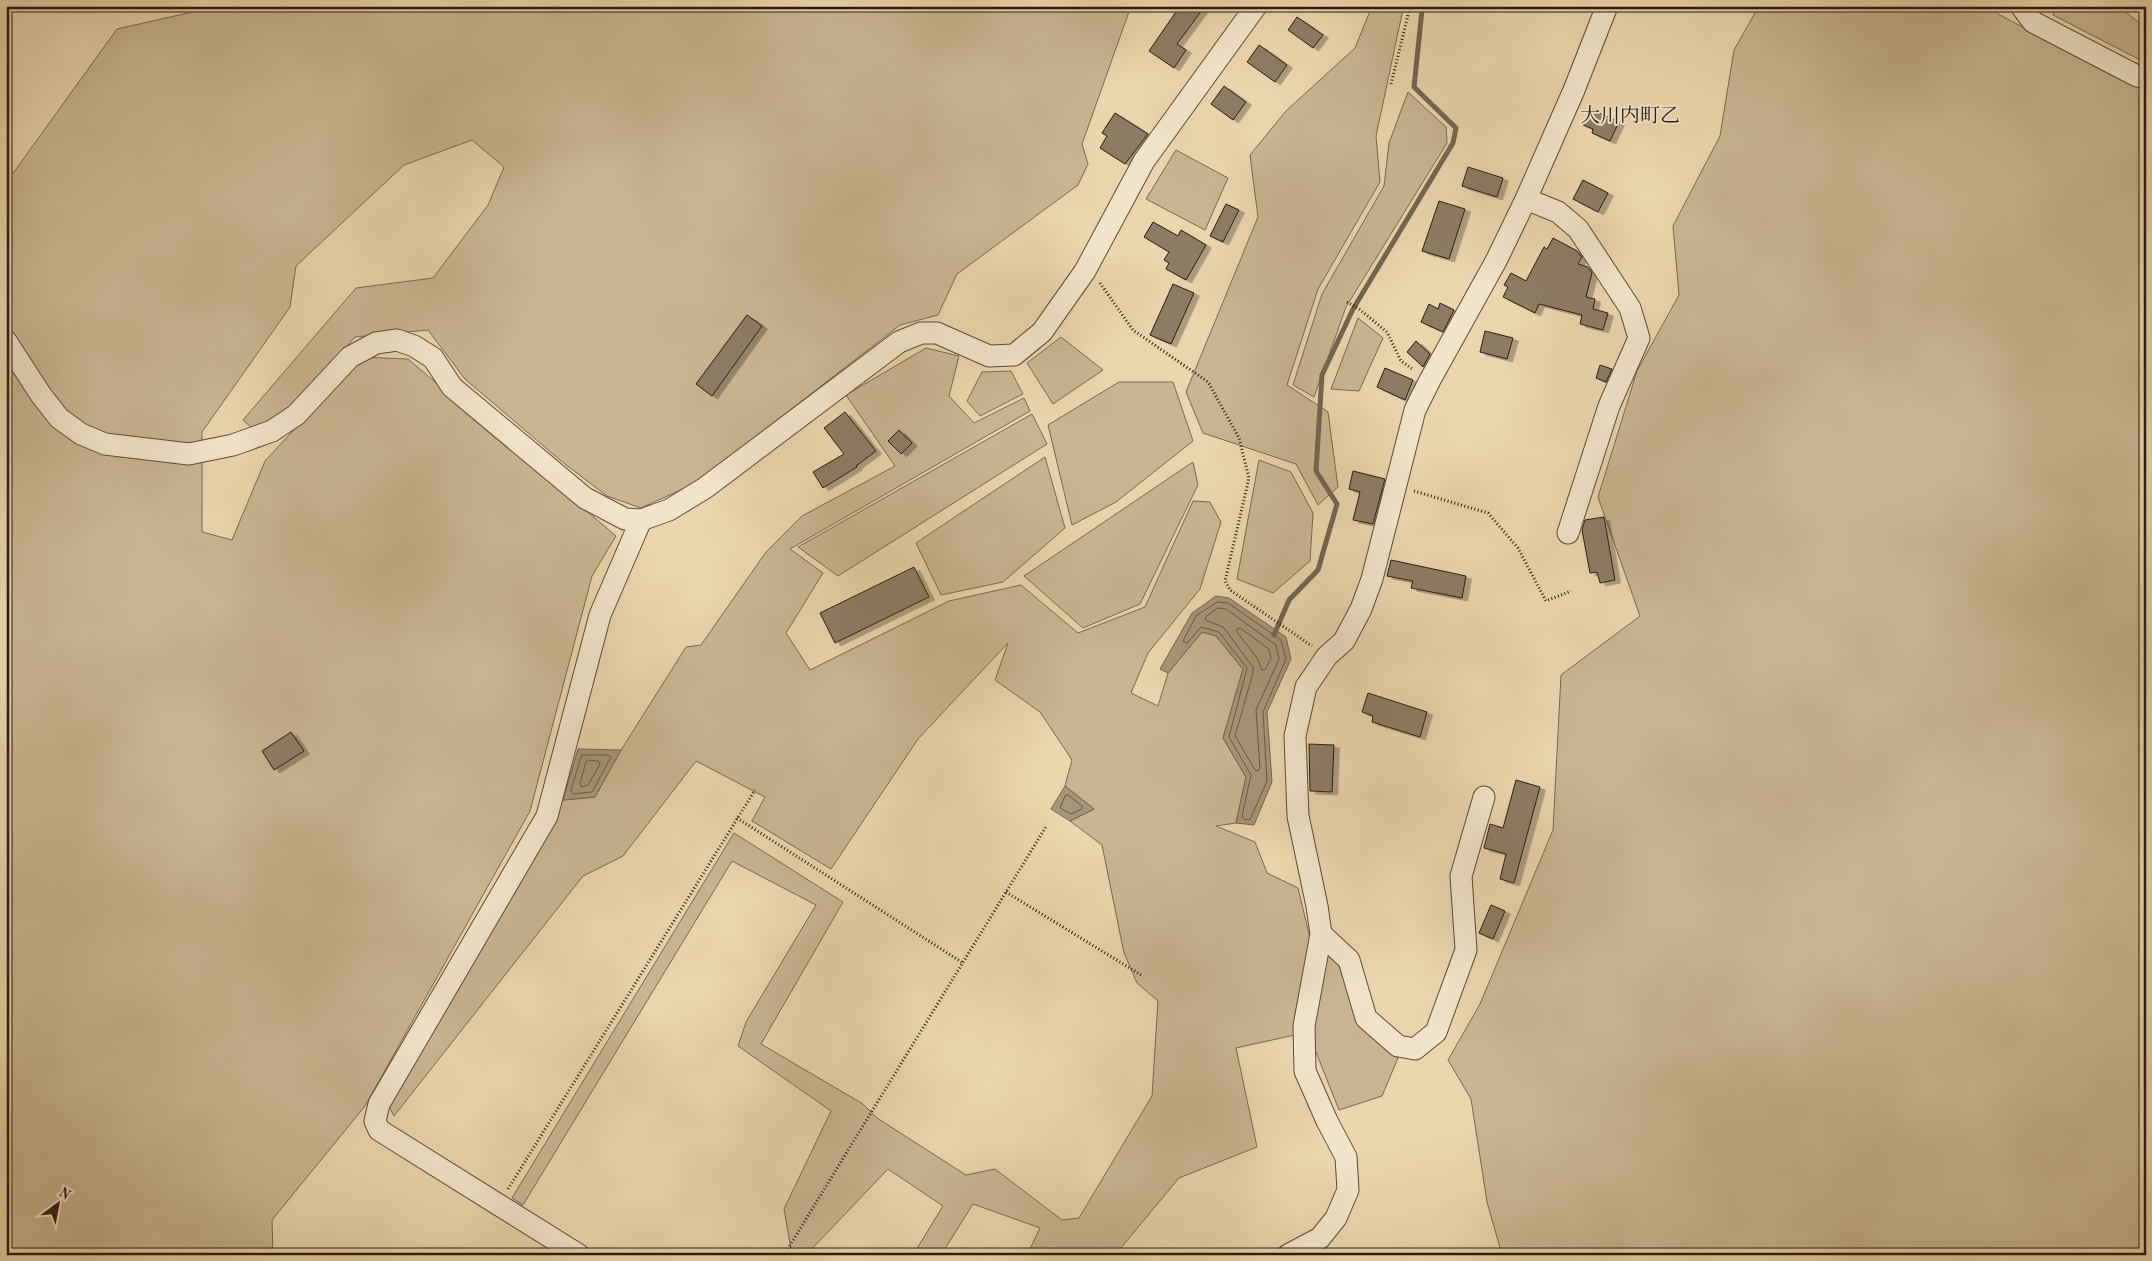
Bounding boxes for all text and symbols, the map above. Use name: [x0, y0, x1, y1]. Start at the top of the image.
district label: 大川内町乙: [1580, 105, 1680, 127]
north arrow: [32, 1178, 82, 1228]
text: N: [56, 1185, 73, 1203]

